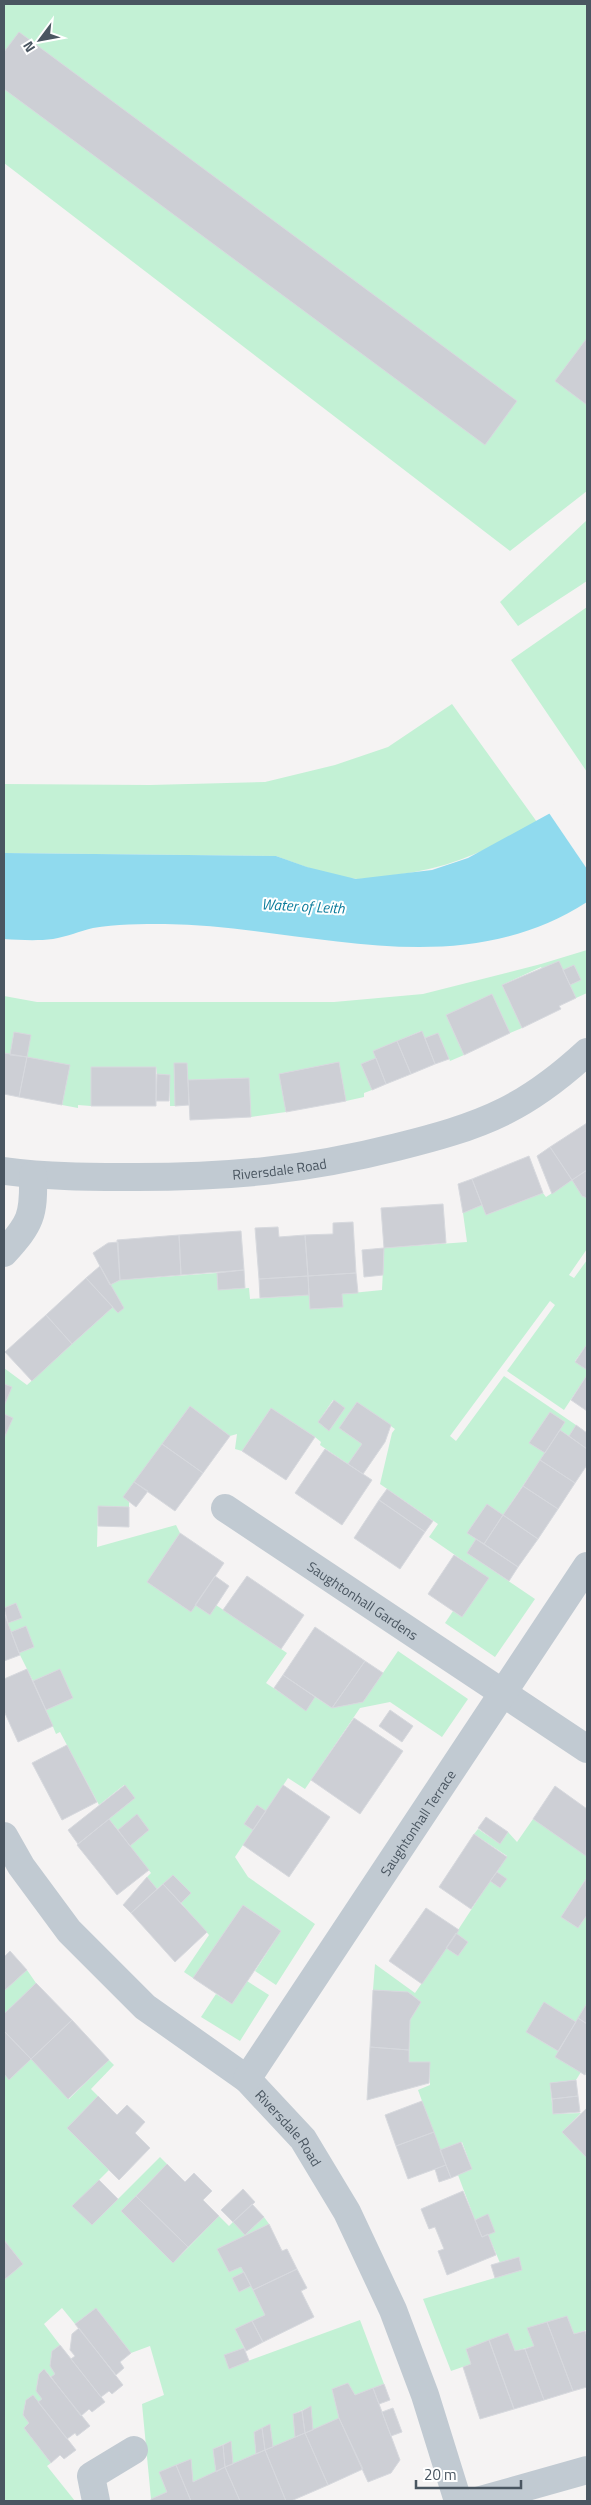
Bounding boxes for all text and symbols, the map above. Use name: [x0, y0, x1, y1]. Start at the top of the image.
north arrow: [15, 15, 65, 65]
text: N: [17, 37, 40, 57]
water label: Water of Leith: [261, 892, 346, 920]
street label: Riversdale Road: [231, 1152, 328, 1184]
street label: Saughtonhall Gardens: [303, 1555, 423, 1645]
street label: Saughtonhall Terrace: [374, 1765, 460, 1880]
street label: Riversdale Road: [251, 2084, 327, 2170]
scale bar: [416, 2458, 521, 2490]
text: 20 m: [424, 2463, 457, 2486]

